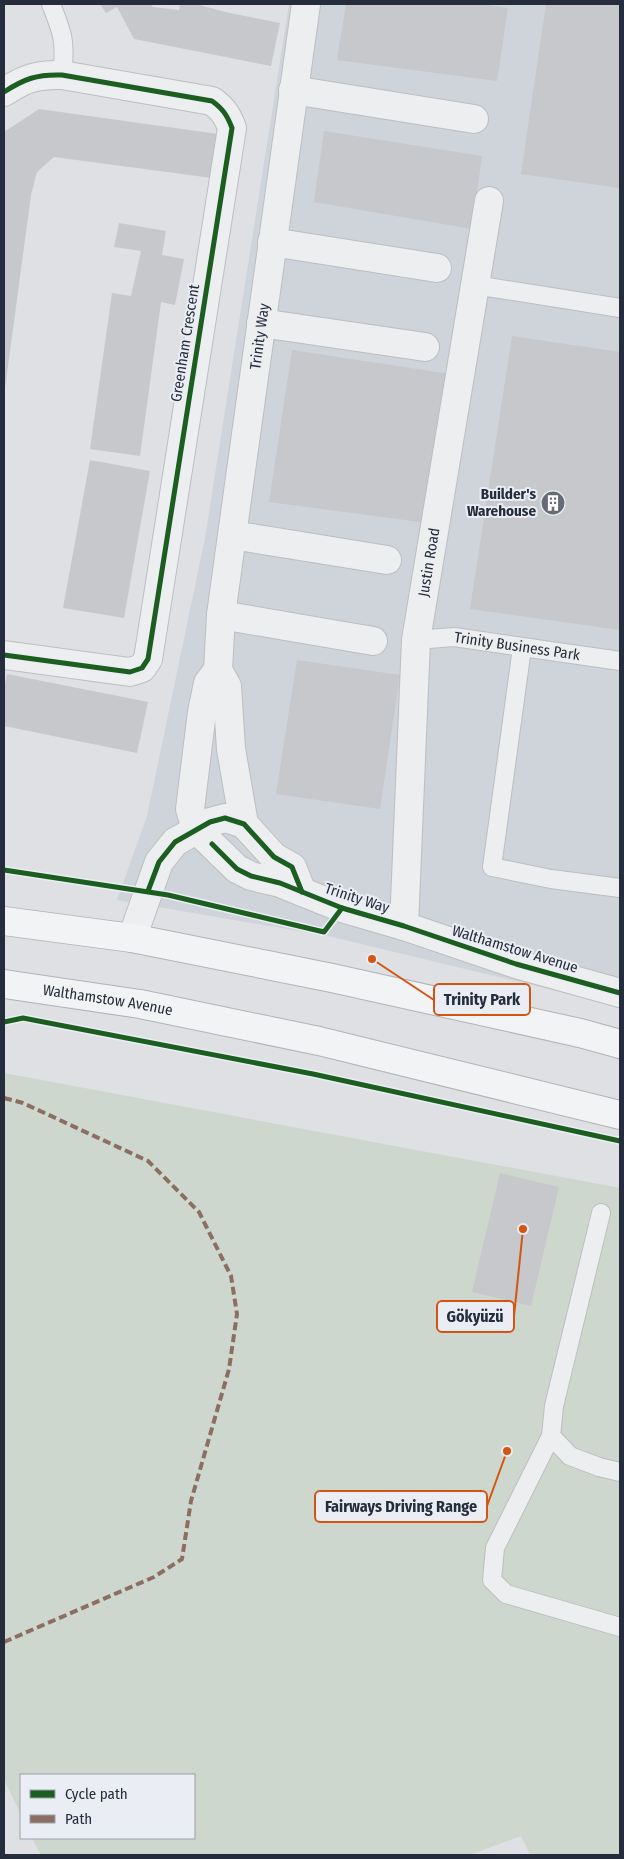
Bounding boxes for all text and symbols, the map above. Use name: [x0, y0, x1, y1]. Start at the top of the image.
street label: Greenham Crescent: [167, 283, 203, 403]
street label: Trinity Way: [246, 302, 273, 371]
place label: Builder's Warehouse: [467, 485, 536, 520]
building icon: Builder's Warehouse: [540, 490, 566, 516]
street label: Justin Road: [414, 527, 444, 598]
street label: Trinity Business Park: [453, 628, 581, 664]
street label: Trinity Way: [322, 879, 392, 917]
street label: Walthamstow Avenue: [450, 921, 580, 977]
street label: Walthamstow Avenue: [42, 981, 174, 1020]
callout: Trinity Park: [434, 984, 530, 1015]
text: Trinity Park: [444, 990, 521, 1009]
callout: Gökyüzü: [437, 1301, 514, 1332]
text: Gökyüzü: [447, 1307, 503, 1326]
callout: Fairways Driving Range: [315, 1491, 487, 1522]
text: Fairways Driving Range: [325, 1497, 477, 1516]
legend: [20, 1774, 195, 1839]
text: Cycle path: [65, 1785, 128, 1803]
text: Path: [65, 1810, 92, 1828]

